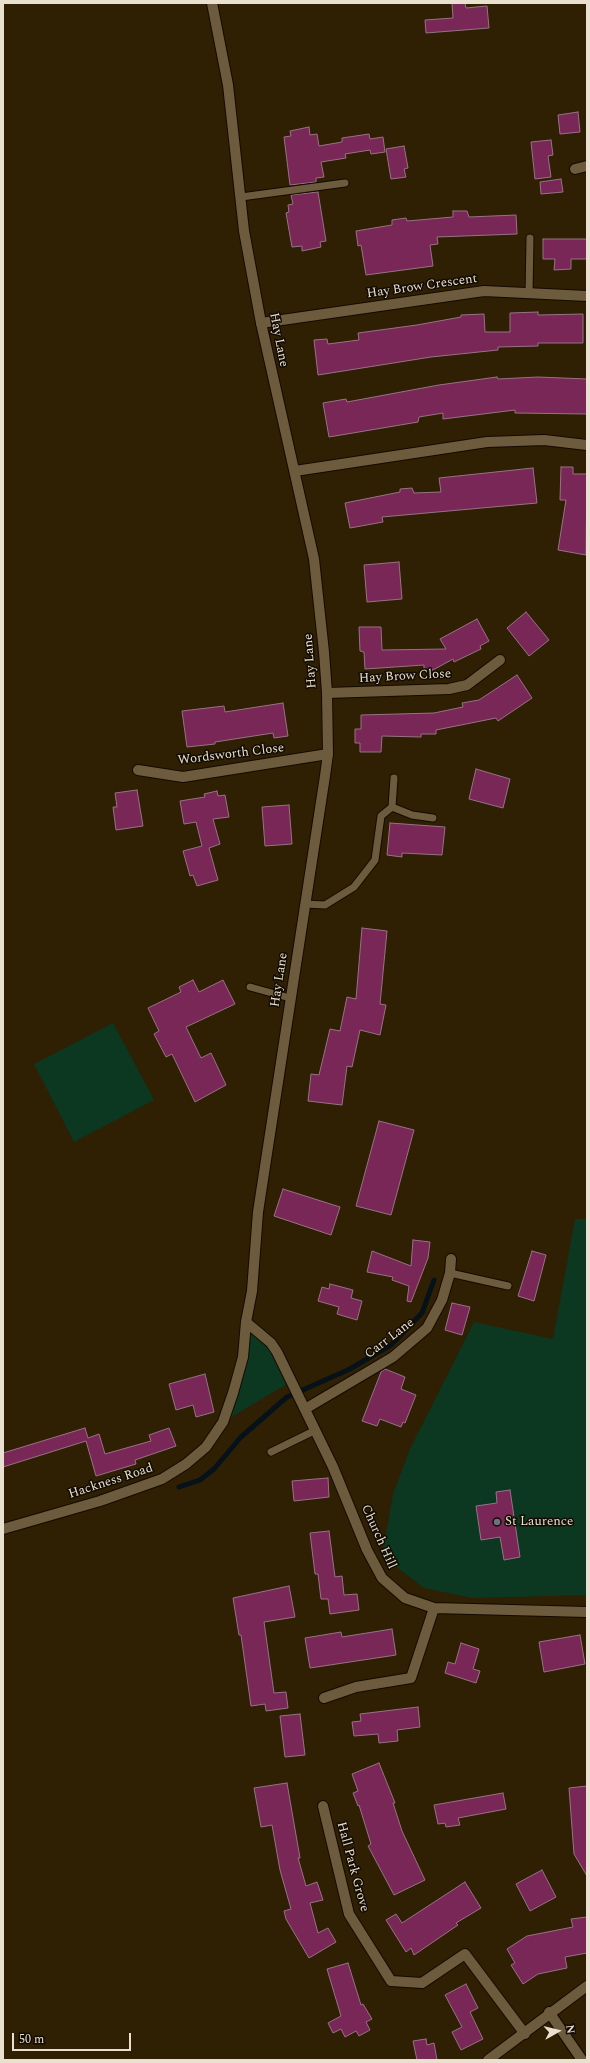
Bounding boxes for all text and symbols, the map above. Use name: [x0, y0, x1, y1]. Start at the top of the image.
street label: Hay Brow Crescent: [366, 272, 478, 302]
street label: Hay Lane: [265, 312, 291, 368]
street label: Hay Lane: [301, 633, 321, 689]
street label: Hay Brow Close: [359, 667, 451, 687]
street label: Wordsworth Close: [177, 741, 285, 769]
street label: Hay Lane: [268, 952, 292, 1008]
street label: Carr Lane: [362, 1315, 418, 1363]
street label: Hackness Road: [67, 1461, 155, 1503]
street label: Church Hill: [357, 1502, 399, 1572]
place label: St Laurence: [505, 1514, 573, 1530]
marker: St Laurence: [492, 1517, 502, 1527]
street label: Hall Park Grove: [332, 1820, 372, 1914]
north arrow: [538, 2011, 578, 2051]
text: N: [561, 2024, 579, 2035]
scale bar: [14, 2025, 133, 2051]
text: 50 m: [19, 2030, 44, 2049]

